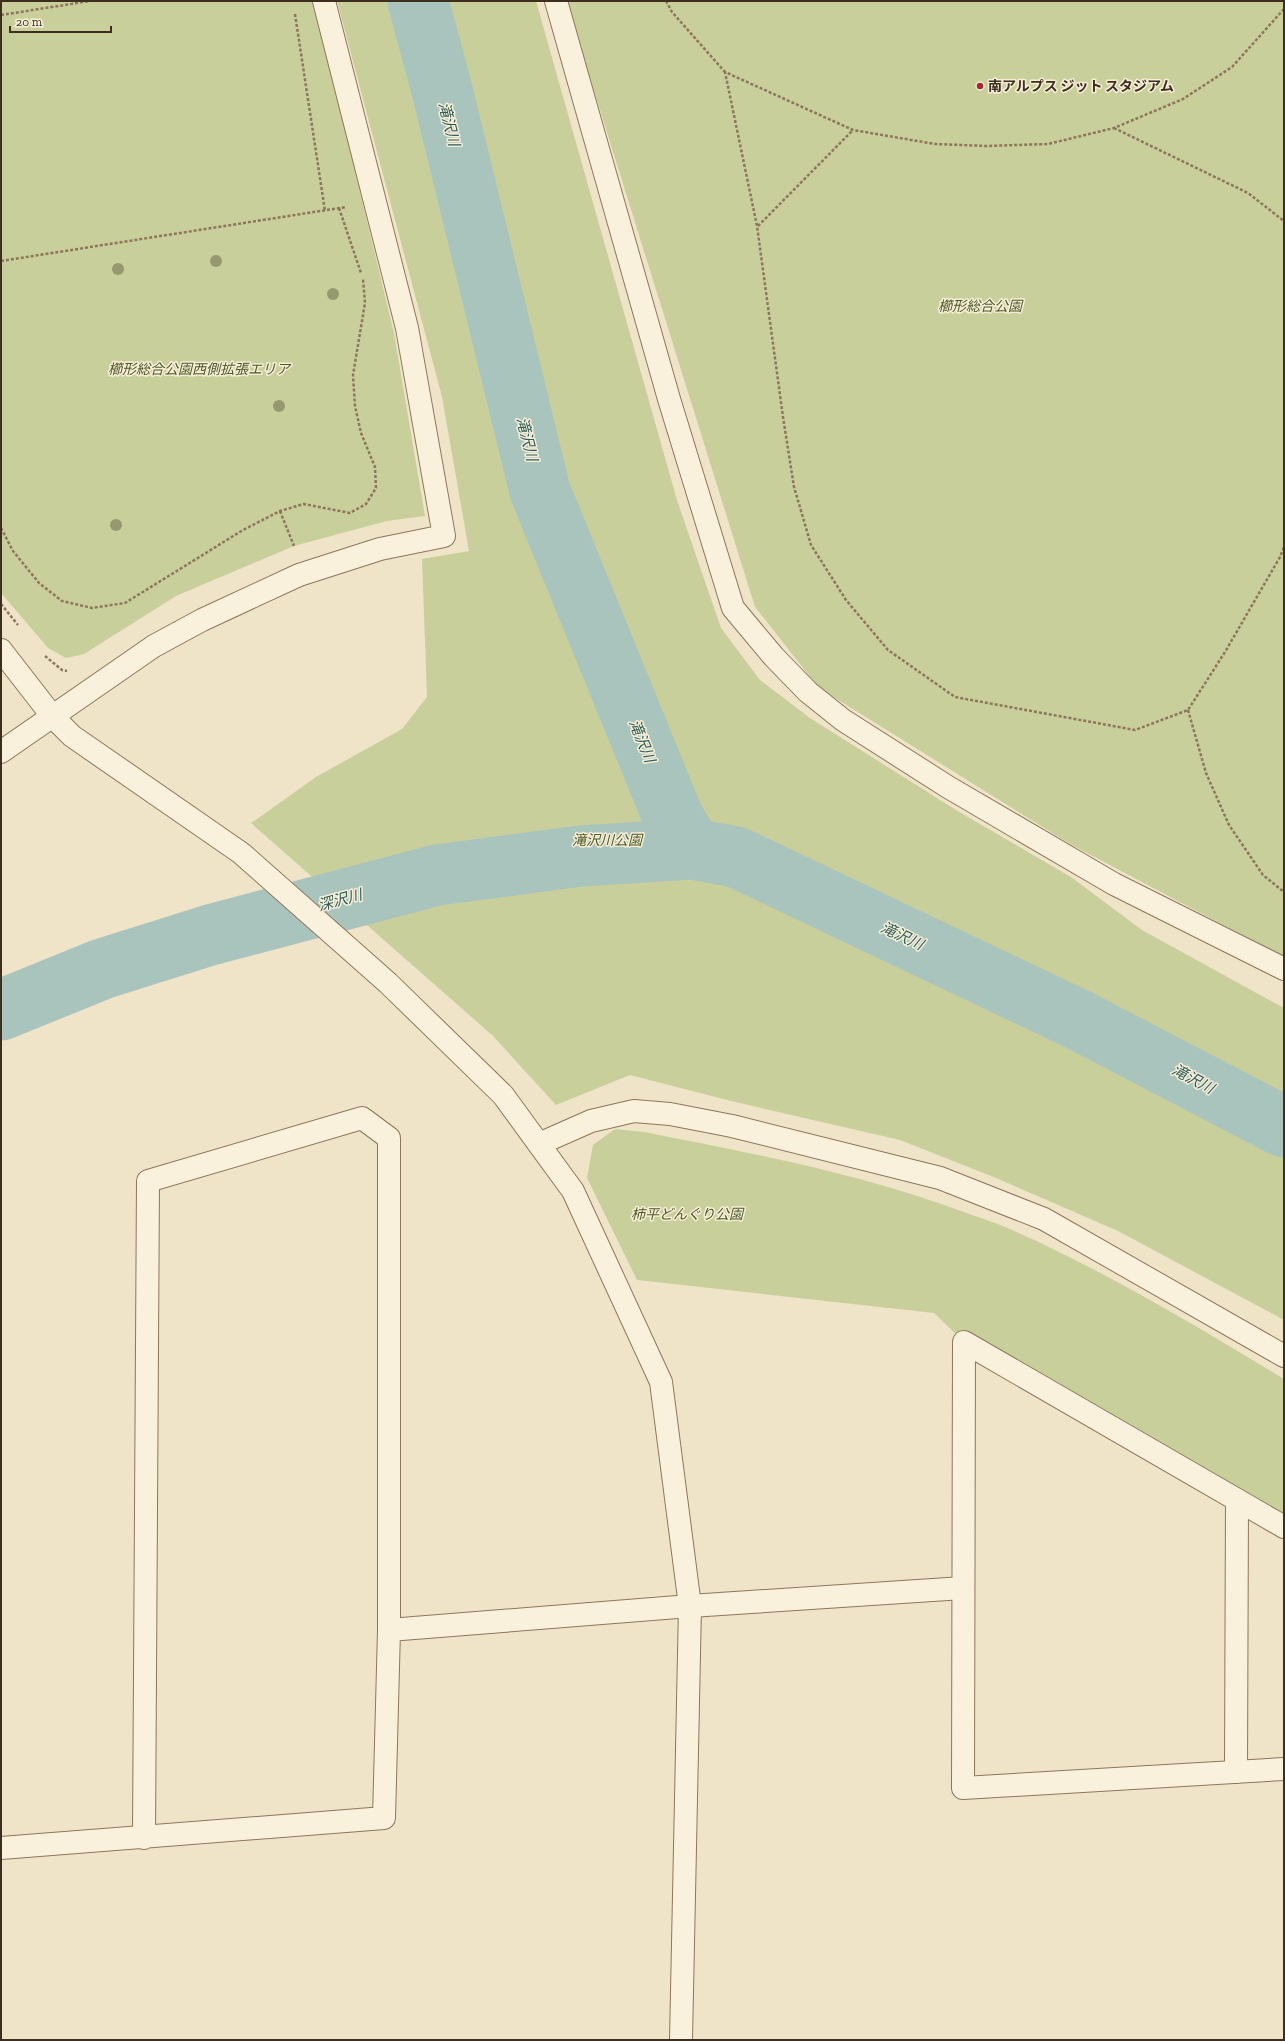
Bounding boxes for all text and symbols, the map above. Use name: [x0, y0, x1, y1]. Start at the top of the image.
scale bar: [10, 8, 111, 34]
text: 20 m: [16, 15, 43, 29]
place label: 南アルプス ジット スタジアム: [988, 78, 1174, 95]
marker: 南アルプス ジット スタジアム: [975, 81, 985, 91]
water label: 滝沢川: [435, 100, 464, 150]
park label: 櫛形総合公園: [938, 298, 1024, 315]
park label: 櫛形総合公園西側拡張エリア: [108, 361, 292, 378]
water label: 滝沢川: [513, 415, 542, 465]
water label: 滝沢川: [625, 717, 660, 767]
park label: 滝沢川公園: [572, 832, 644, 849]
water label: 深沢川: [316, 885, 366, 915]
water label: 滝沢川: [878, 918, 928, 955]
water label: 滝沢川: [1169, 1060, 1219, 1098]
park label: 柿平どんぐり公園: [631, 1206, 745, 1223]

